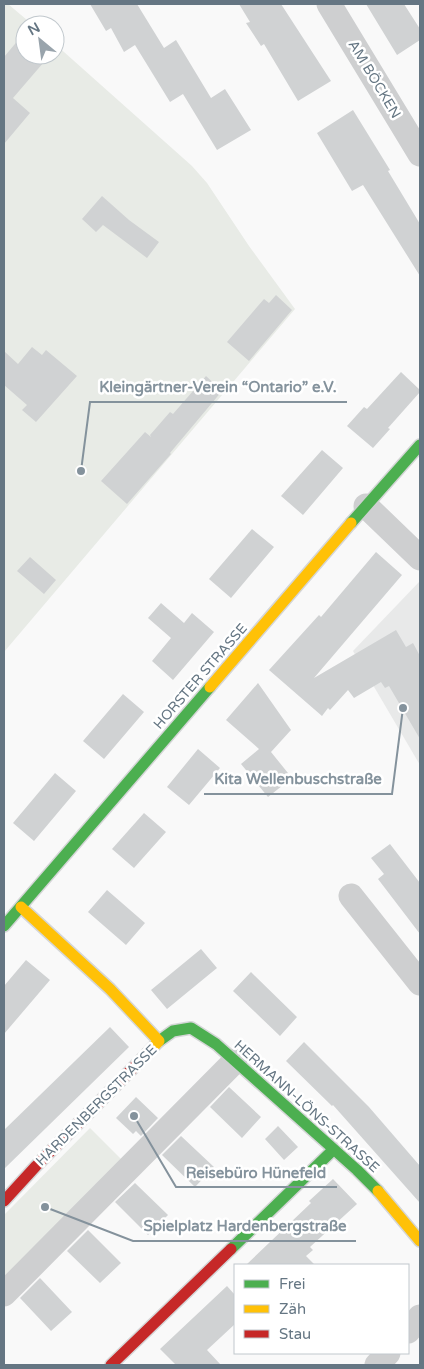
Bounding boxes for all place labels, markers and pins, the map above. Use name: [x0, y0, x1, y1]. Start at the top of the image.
callout: Kleingärtner-Verein “Ontario” e.V.: [90, 372, 347, 402]
callout: Kita Wellenbuschstraße: [204, 764, 392, 794]
callout: Reisebüro Hünefeld: [176, 1157, 337, 1187]
callout: Spielplatz Hardenbergstraße: [133, 1211, 356, 1241]

